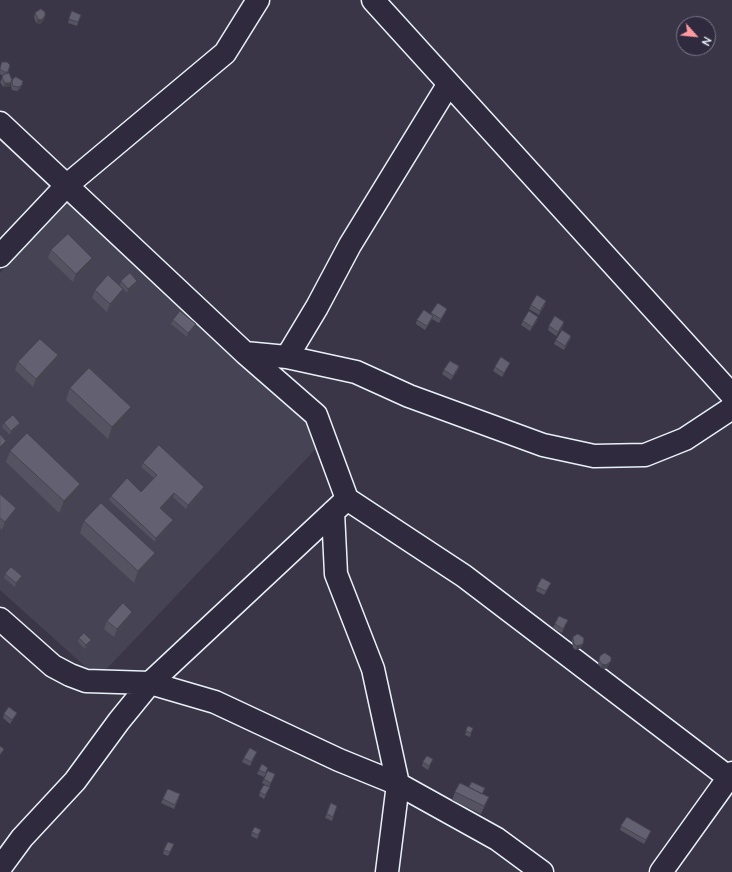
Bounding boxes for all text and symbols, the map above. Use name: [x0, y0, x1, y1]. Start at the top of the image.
north arrow: [676, 16, 716, 56]
text: N: [698, 35, 714, 48]

